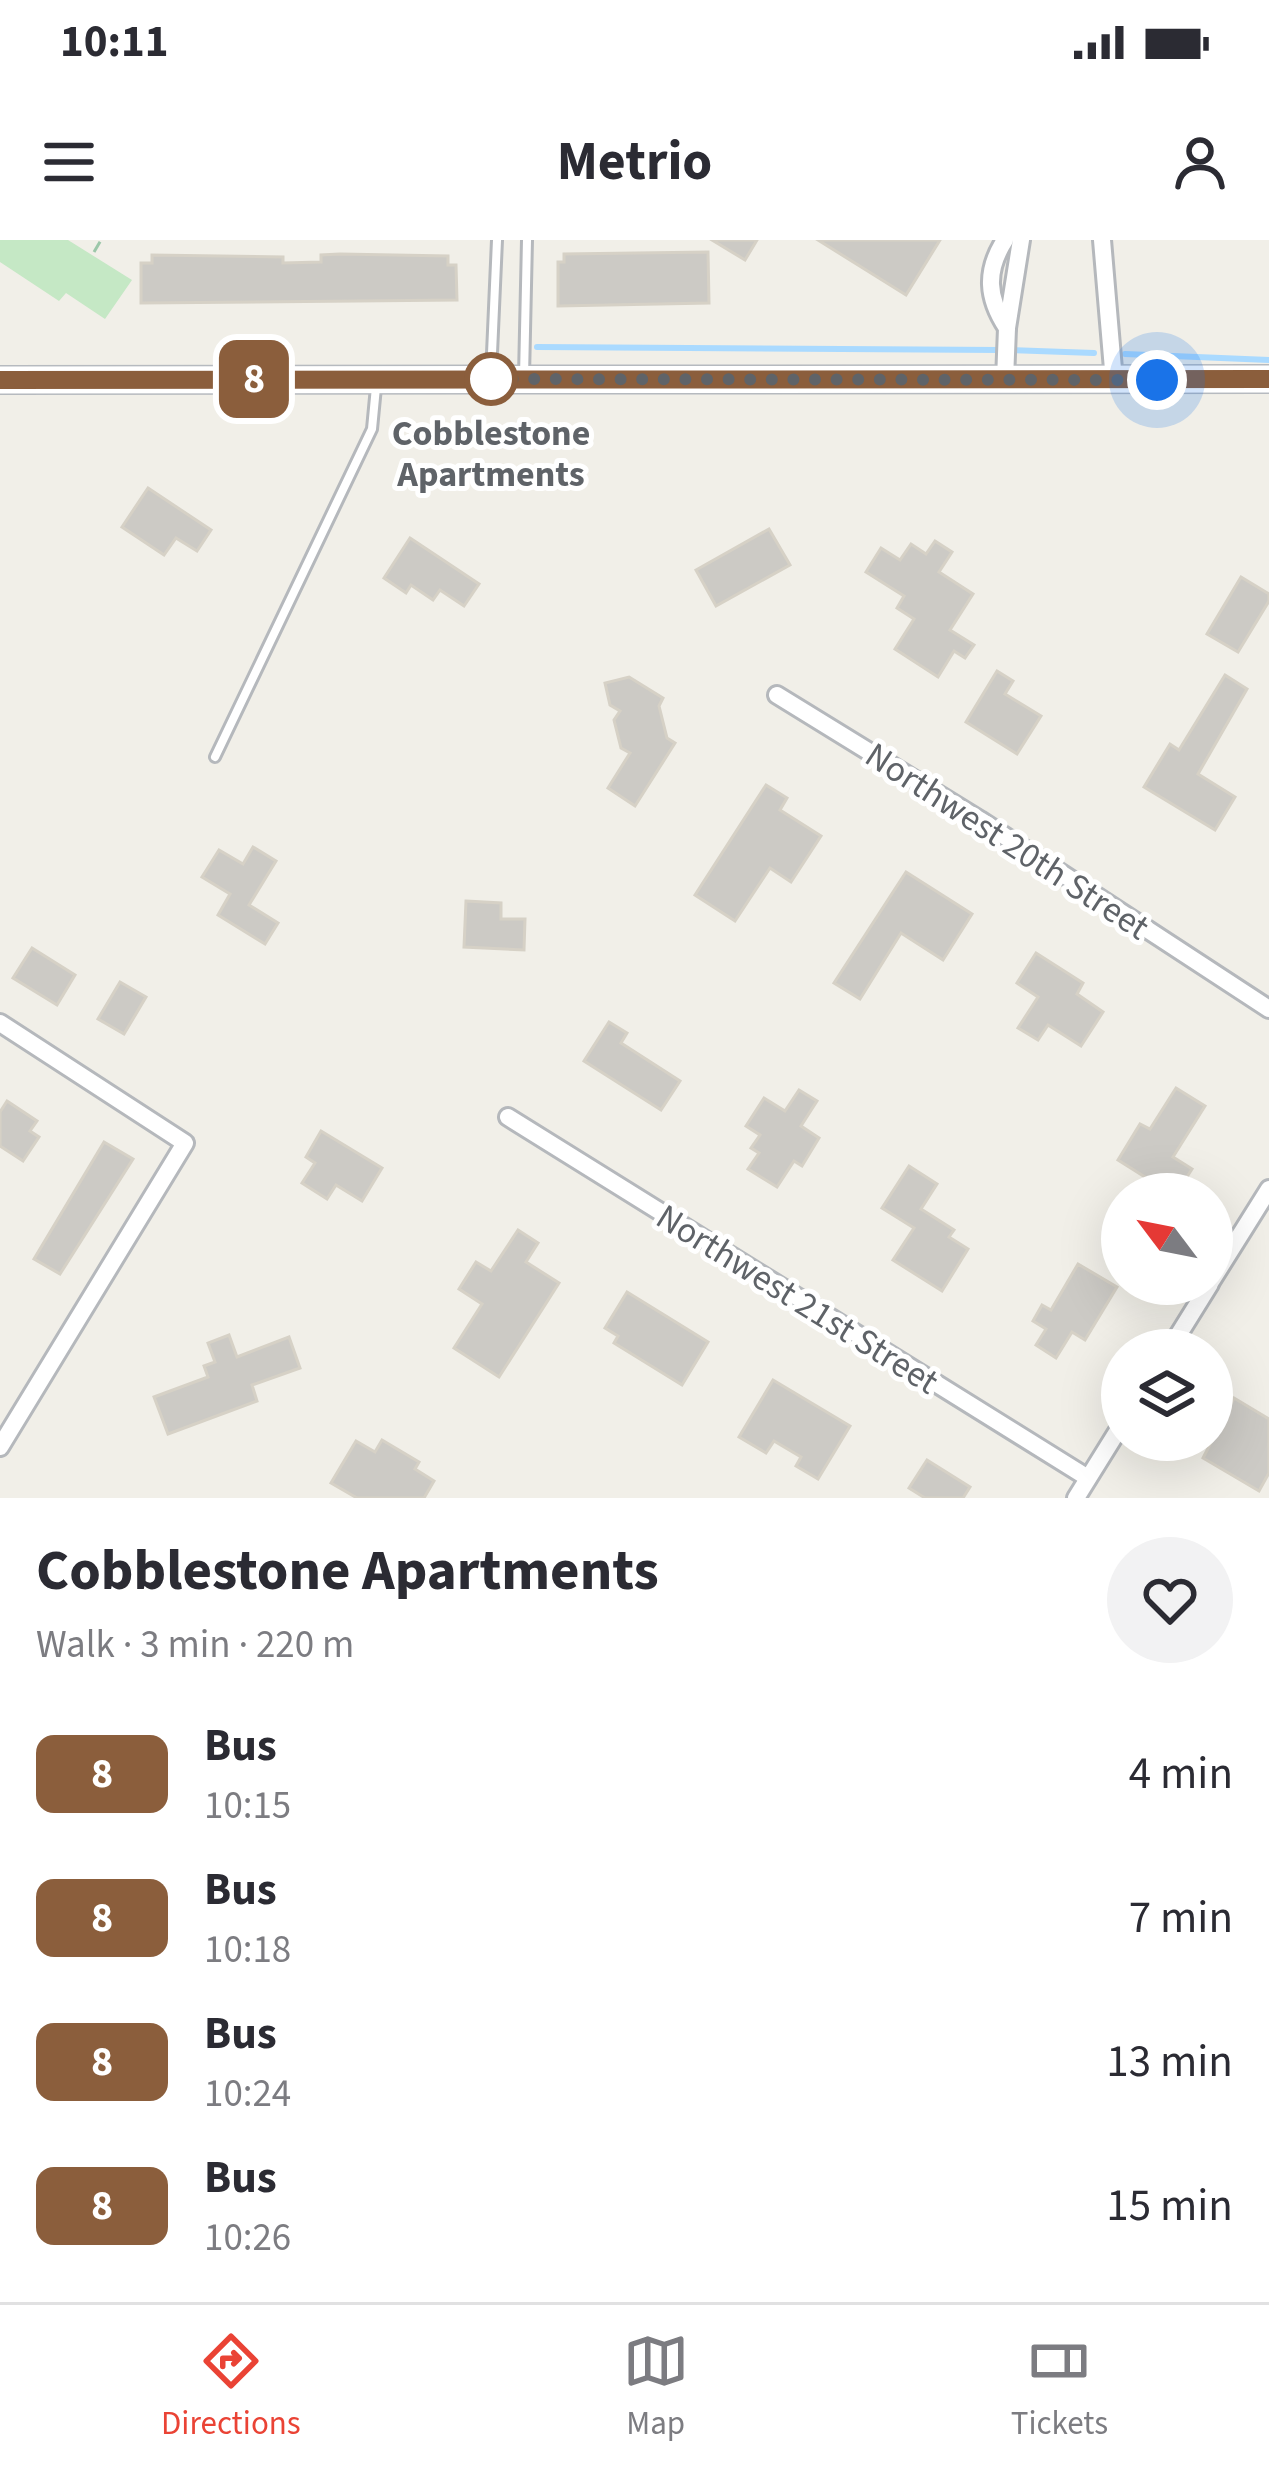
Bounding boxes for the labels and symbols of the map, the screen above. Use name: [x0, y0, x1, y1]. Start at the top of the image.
line badge: 8: [215, 340, 293, 418]
your location: [1127, 350, 1187, 410]
marker: Cobblestone Apartments: [466, 354, 516, 404]
place label: Cobblestone Apartments: [392, 408, 590, 500]
street label: Northwest 20th Street: [855, 730, 1159, 952]
north arrow: [1101, 1173, 1233, 1305]
street label: Northwest 21st Street: [646, 1192, 948, 1407]

